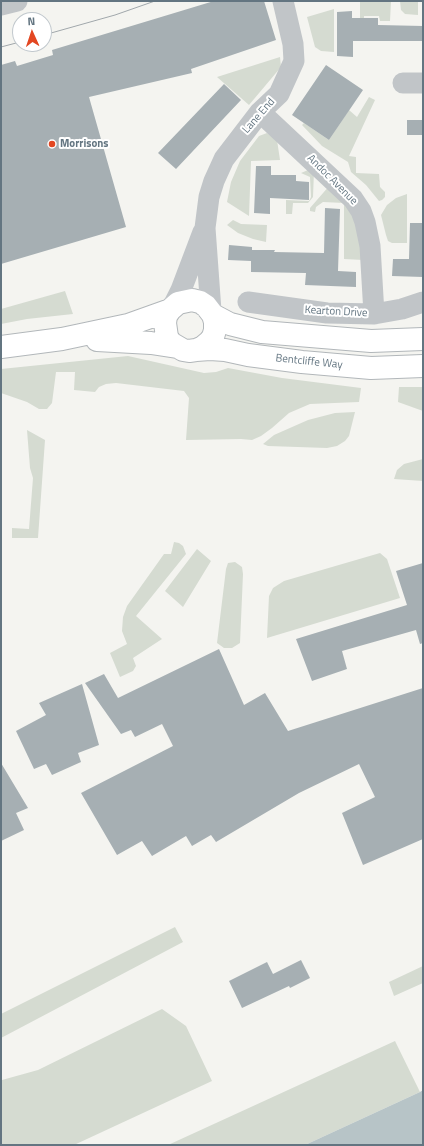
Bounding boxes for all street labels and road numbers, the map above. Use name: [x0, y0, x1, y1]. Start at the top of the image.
street label: Lane End: [240, 96, 278, 136]
street label: Andoc Avenue: [304, 152, 360, 208]
street label: Kearton Drive: [304, 304, 368, 320]
street label: Bentcliffe Way: [275, 352, 343, 372]

